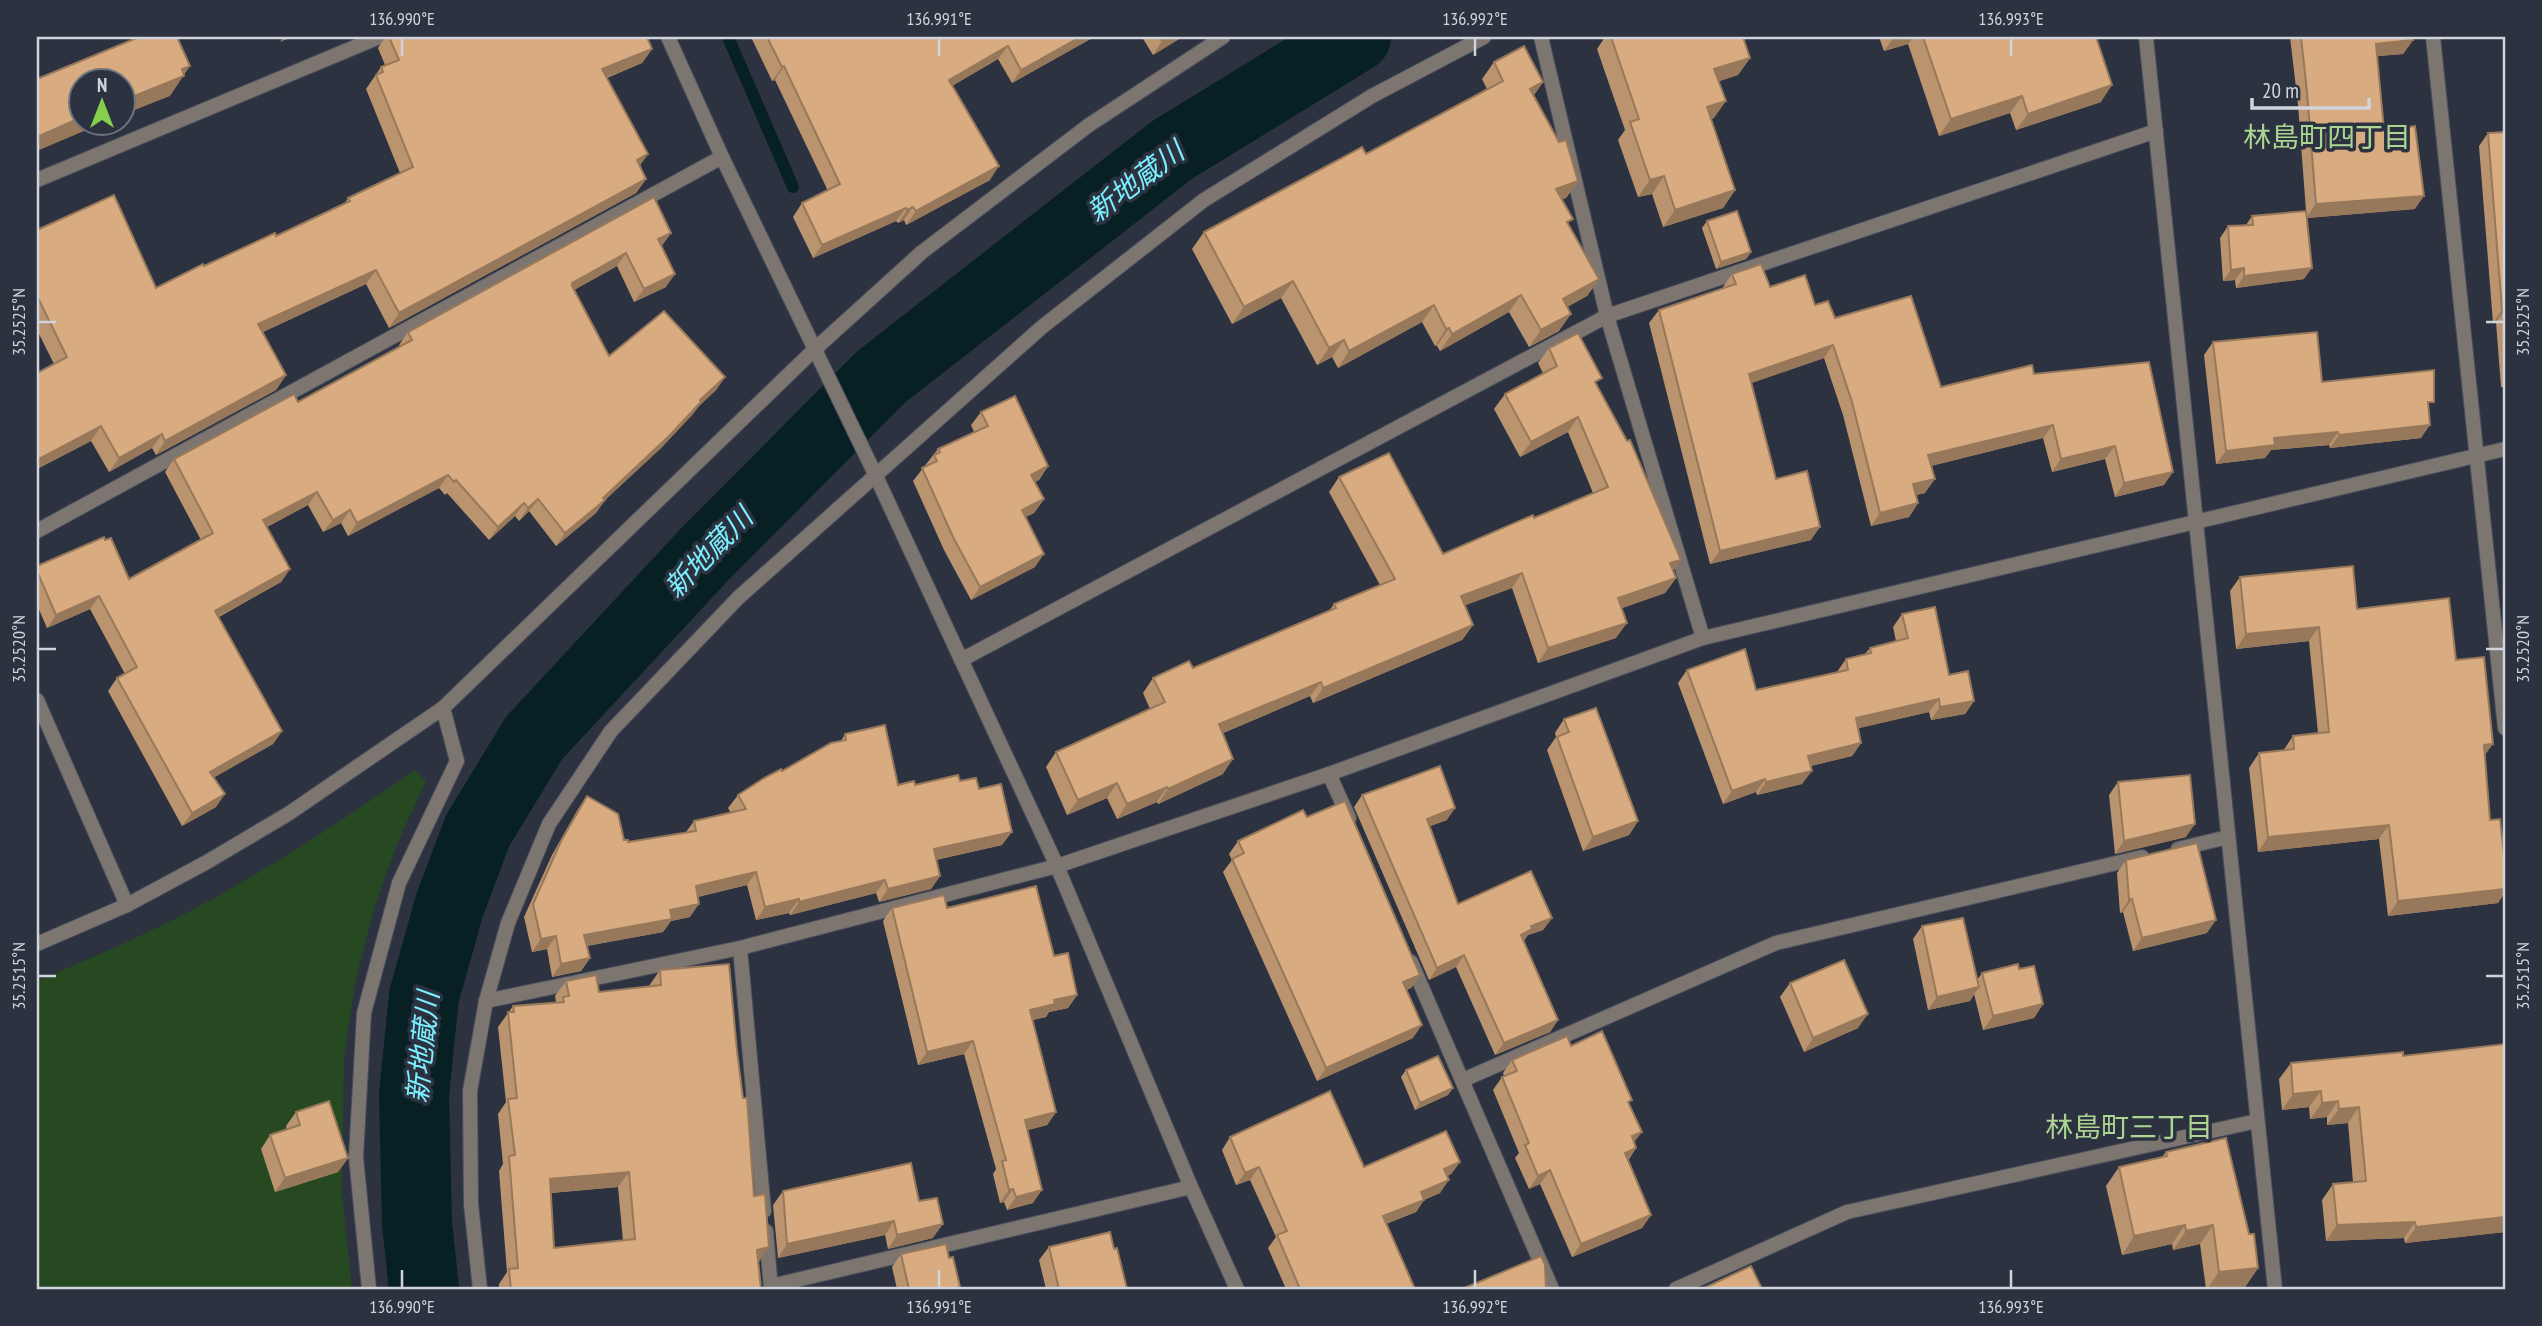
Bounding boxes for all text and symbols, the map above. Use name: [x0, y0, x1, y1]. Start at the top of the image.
text: 136.990°E: [369, 7, 435, 30]
text: 136.991°E: [906, 7, 972, 30]
text: 136.992°E: [1442, 7, 1508, 30]
text: 136.993°E: [1978, 7, 2044, 30]
north arrow: [66, 66, 136, 136]
scale bar: [2252, 66, 2369, 110]
text: N: [97, 73, 107, 97]
text: 20 m: [2262, 77, 2299, 104]
district label: 林島町四丁目: [2243, 118, 2411, 155]
water label: 新地蔵川: [1079, 131, 1193, 229]
text: 35.2525°N: [7, 288, 30, 356]
text: 35.2525°N: [2511, 288, 2534, 356]
water label: 新地蔵川: [656, 497, 762, 605]
text: 35.2520°N: [7, 615, 30, 683]
text: 35.2520°N: [2511, 615, 2534, 683]
text: 35.2515°N: [7, 942, 30, 1010]
text: 35.2515°N: [2511, 942, 2534, 1010]
water label: 新地蔵川: [398, 986, 447, 1105]
district label: 林島町三丁目: [2045, 1108, 2213, 1145]
text: 136.990°E: [369, 1295, 435, 1318]
text: 136.991°E: [906, 1295, 972, 1318]
text: 136.992°E: [1442, 1295, 1508, 1318]
text: 136.993°E: [1978, 1295, 2044, 1318]

